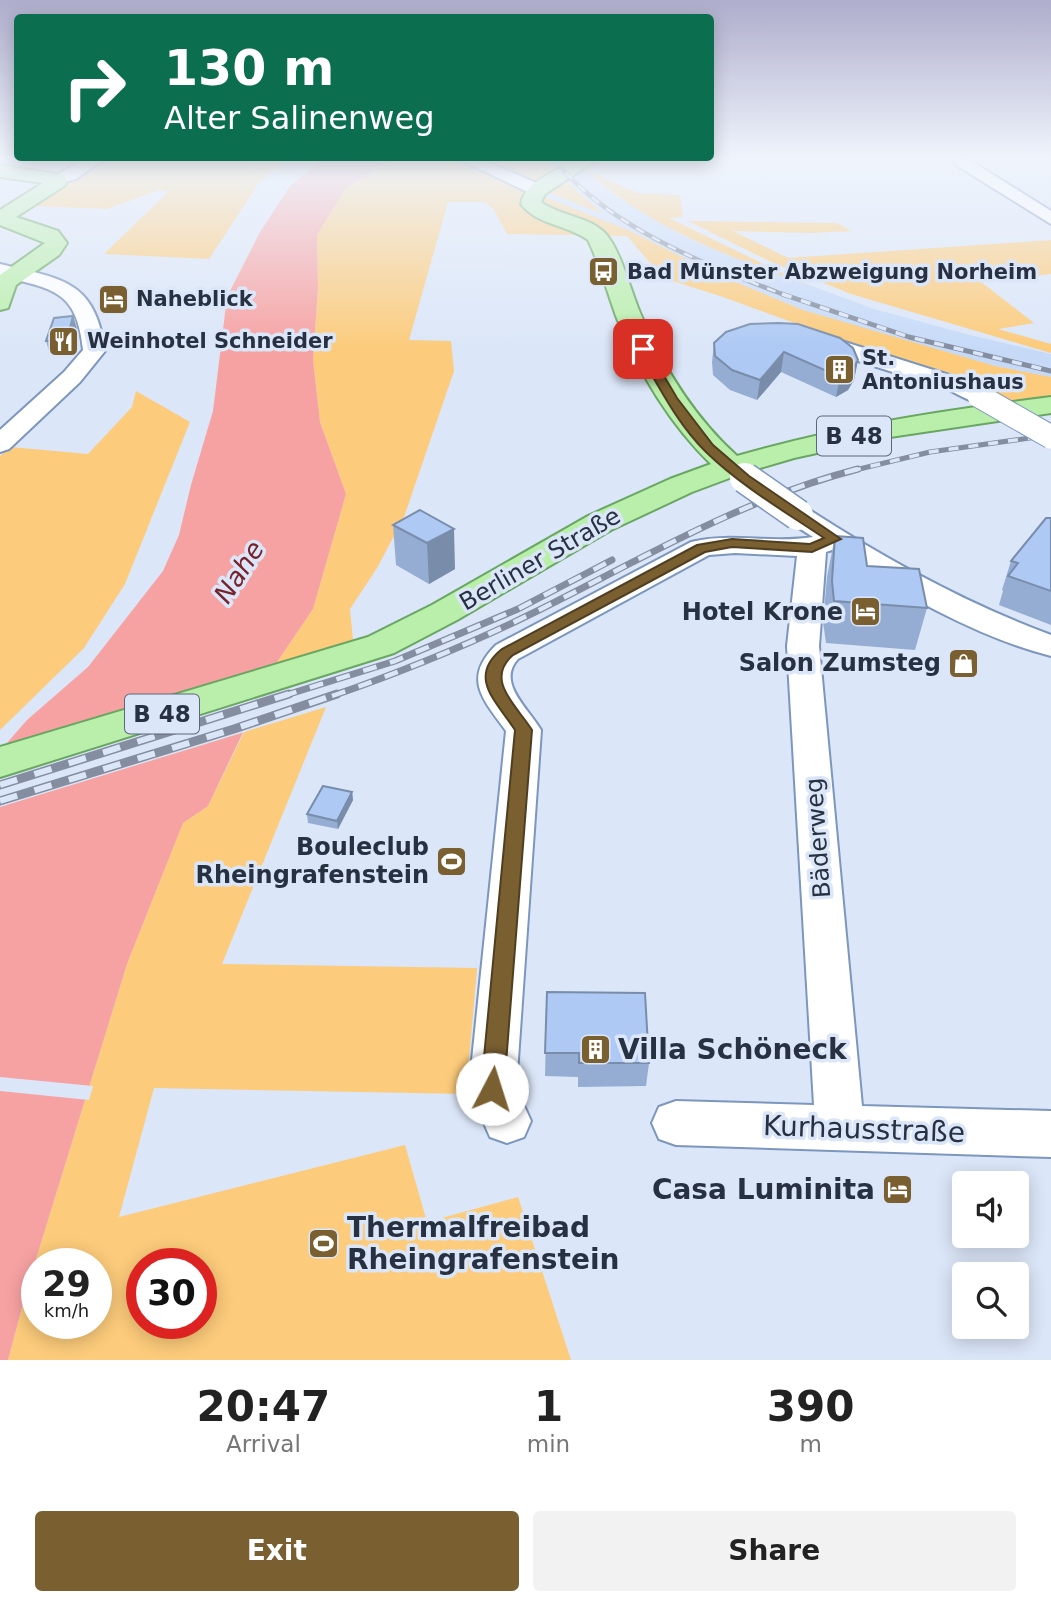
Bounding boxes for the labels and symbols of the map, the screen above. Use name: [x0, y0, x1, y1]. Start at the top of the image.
bus stop icon: Bad Münster Abzweigung Norheim: [587, 255, 621, 289]
place label: Bad Münster Abzweigung Norheim: [627, 260, 1037, 284]
hotel icon: Naheblick: [96, 282, 130, 316]
place label: Naheblick: [136, 287, 254, 311]
pin: [613, 319, 673, 379]
restaurant icon: Weinhotel Schneider: [47, 324, 81, 358]
place label: Weinhotel Schneider: [87, 329, 333, 353]
place label: St. Antoniushaus: [862, 346, 1024, 394]
building icon: St. Antoniushaus: [822, 353, 856, 387]
road number: B 48: [817, 416, 891, 456]
street label: Berliner Straße: [455, 502, 625, 616]
water label: Nahe: [208, 535, 270, 609]
hotel icon: Hotel Krone: [849, 595, 883, 629]
place label: Hotel Krone: [682, 598, 843, 626]
shop icon: Salon Zumsteg: [947, 646, 981, 680]
place label: Salon Zumsteg: [739, 649, 941, 677]
road number: B 48: [125, 694, 199, 734]
street label: Bäderweg: [800, 777, 836, 899]
place label: Bouleclub Rheingrafenstein: [195, 833, 429, 889]
sports icon: Bouleclub Rheingrafenstein: [435, 844, 469, 878]
building icon: Villa Schöneck: [578, 1032, 612, 1066]
place label: Villa Schöneck: [618, 1033, 848, 1066]
position arrow: [455, 1052, 529, 1126]
street label: Kurhausstraße: [762, 1109, 966, 1149]
hotel icon: Casa Luminita: [881, 1172, 915, 1206]
place label: Casa Luminita: [652, 1173, 875, 1206]
place label: Thermalfreibad Rheingrafenstein: [347, 1211, 619, 1276]
sports icon: Thermalfreibad Rheingrafenstein: [307, 1226, 341, 1260]
speed limit sign: 30: [126, 1248, 217, 1339]

